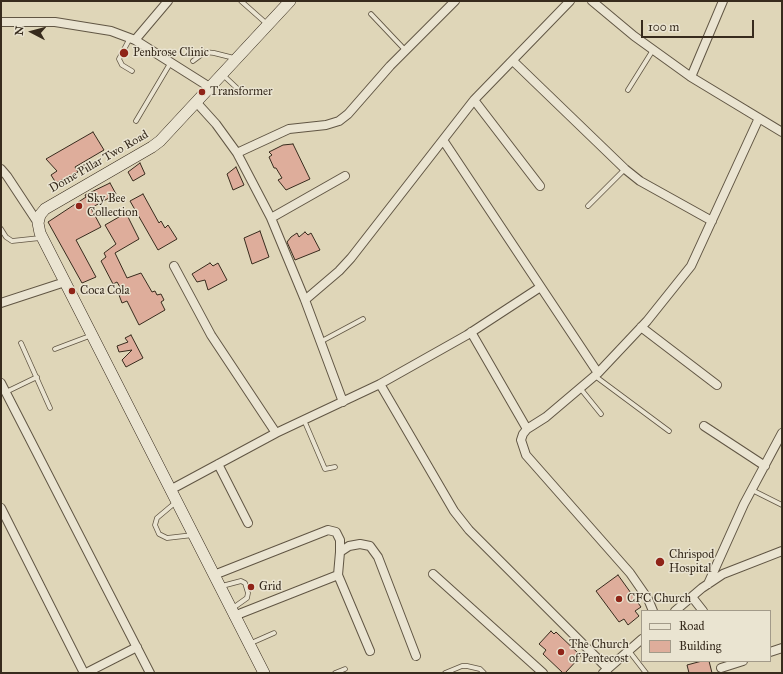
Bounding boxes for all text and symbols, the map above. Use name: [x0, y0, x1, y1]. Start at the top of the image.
north arrow: [12, 12, 52, 52]
scale bar: [643, 12, 756, 38]
text: 100 m: [648, 20, 679, 34]
text: N: [13, 25, 27, 36]
place label: Penbrose Clinic: [133, 46, 209, 60]
marker: Penbrose Clinic: [118, 47, 130, 59]
place label: Transformer: [210, 85, 272, 99]
marker: Transformer: [197, 87, 207, 97]
street label: Dome Pillar Two Road: [47, 128, 151, 196]
place label: Sky Bee Collection: [87, 192, 138, 220]
marker: Sky Bee Collection: [74, 201, 84, 211]
place label: Coca Cola: [80, 284, 130, 298]
marker: Coca Cola: [67, 286, 77, 296]
place label: Chrispod Hospital: [669, 548, 714, 576]
marker: Chrispod Hospital: [654, 556, 666, 568]
place label: Grid: [259, 580, 282, 594]
marker: Grid: [246, 582, 256, 592]
place label: CFC Church: [627, 592, 691, 606]
marker: CFC Church: [614, 594, 624, 604]
legend: [641, 610, 771, 662]
text: Road: [679, 619, 705, 633]
place label: The Church of Pentecost: [569, 638, 629, 666]
text: Building: [679, 639, 721, 653]
marker: The Church of Pentecost: [556, 647, 566, 657]

